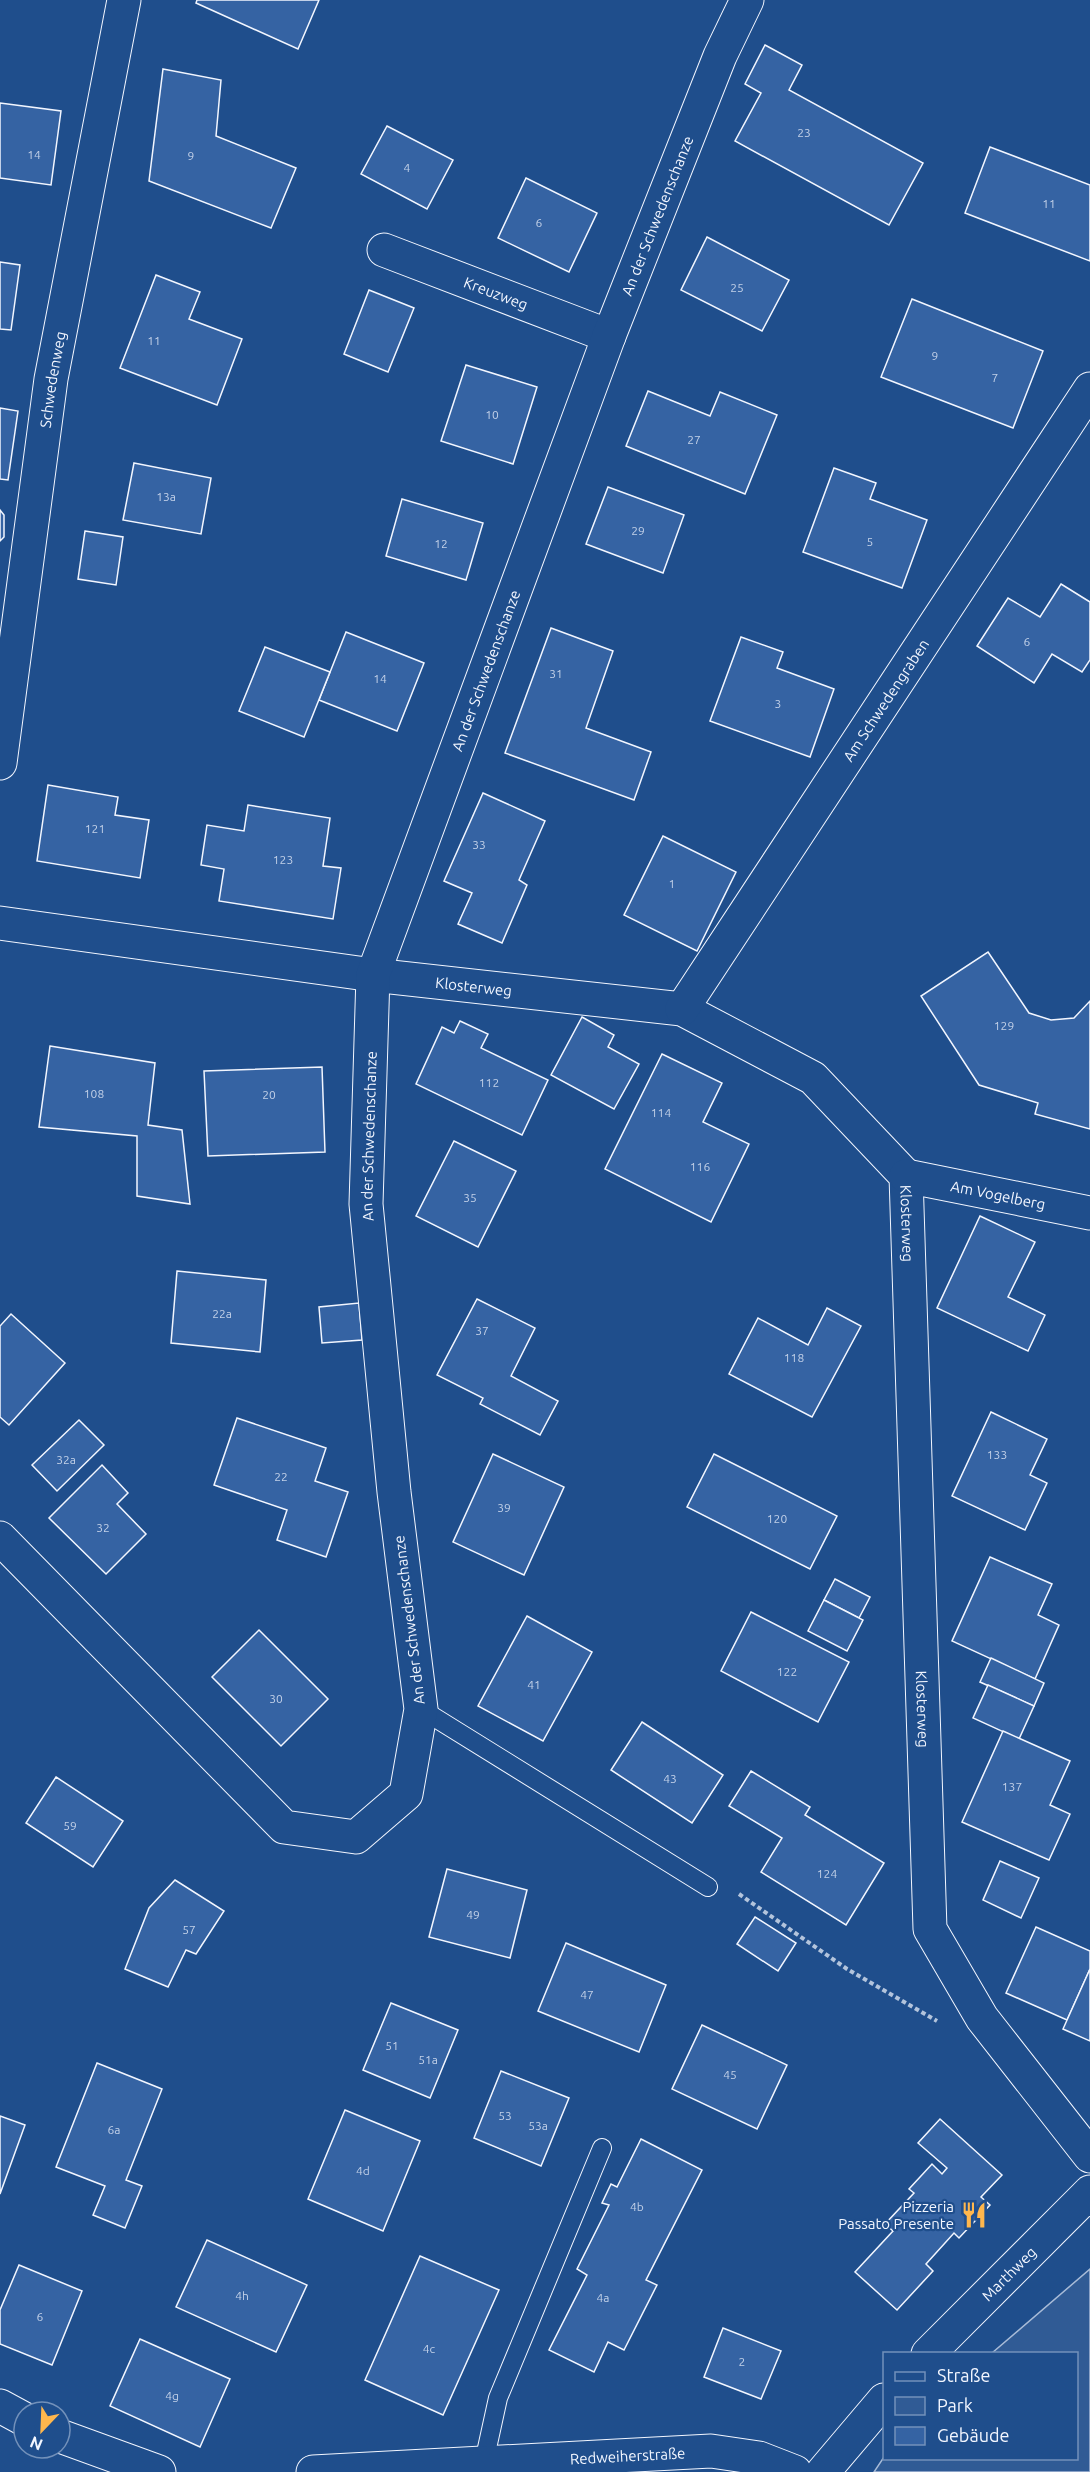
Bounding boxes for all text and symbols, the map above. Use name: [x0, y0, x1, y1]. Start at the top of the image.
house number: 23: [797, 126, 811, 139]
street label: An der Schwedenschanze: [617, 133, 696, 298]
house number: 14: [27, 148, 41, 161]
house number: 9: [188, 149, 194, 162]
house number: 4: [404, 161, 411, 174]
house number: 11: [1042, 197, 1056, 210]
house number: 6: [536, 216, 543, 229]
street label: Kreuzweg: [462, 273, 530, 313]
house number: 25: [730, 281, 744, 294]
street label: Schwedenweg: [36, 330, 68, 429]
house number: 11: [147, 334, 161, 347]
house number: 9: [932, 349, 938, 362]
house number: 7: [992, 371, 998, 384]
house number: 10: [485, 408, 499, 421]
house number: 27: [687, 433, 701, 446]
house number: 13a: [156, 490, 176, 503]
house number: 29: [631, 524, 645, 537]
house number: 5: [867, 535, 873, 548]
house number: 12: [434, 537, 448, 550]
street label: An der Schwedenschanze: [448, 588, 523, 753]
house number: 6: [1024, 635, 1031, 648]
street label: Am Schwedengraben: [839, 636, 932, 764]
house number: 31: [549, 667, 563, 680]
house number: 14: [373, 672, 387, 685]
house number: 3: [775, 697, 781, 710]
house number: 121: [85, 822, 105, 835]
house number: 33: [472, 838, 486, 851]
house number: 123: [273, 853, 293, 866]
house number: 1: [669, 877, 675, 890]
street label: Klosterweg: [435, 973, 513, 999]
house number: 129: [994, 1019, 1014, 1032]
street label: An der Schwedenschanze: [357, 1051, 379, 1222]
house number: 112: [479, 1076, 499, 1089]
house number: 108: [84, 1087, 104, 1100]
house number: 20: [262, 1088, 276, 1101]
house number: 114: [651, 1106, 671, 1119]
house number: 116: [690, 1160, 710, 1173]
street label: Am Vogelberg: [949, 1177, 1047, 1212]
street label: Klosterweg: [898, 1185, 917, 1262]
house number: 35: [463, 1191, 477, 1204]
house number: 22a: [212, 1307, 232, 1320]
house number: 37: [475, 1324, 489, 1337]
house number: 118: [784, 1351, 804, 1364]
house number: 133: [987, 1448, 1007, 1461]
house number: 32a: [56, 1453, 76, 1466]
house number: 22: [274, 1470, 288, 1483]
house number: 39: [497, 1501, 511, 1514]
house number: 120: [767, 1512, 787, 1525]
house number: 32: [96, 1521, 110, 1534]
street label: An der Schwedenschanze: [390, 1534, 428, 1706]
house number: 122: [777, 1665, 797, 1678]
street label: Klosterweg: [913, 1670, 933, 1748]
house number: 41: [527, 1678, 541, 1691]
house number: 30: [269, 1692, 283, 1705]
house number: 43: [663, 1772, 677, 1785]
house number: 137: [1002, 1780, 1022, 1793]
house number: 59: [63, 1819, 77, 1832]
house number: 124: [817, 1867, 837, 1880]
house number: 49: [466, 1908, 480, 1921]
house number: 57: [182, 1923, 196, 1936]
house number: 47: [580, 1988, 594, 2001]
house number: 51: [385, 2039, 399, 2052]
house number: 51a: [418, 2053, 438, 2066]
house number: 45: [723, 2068, 737, 2081]
house number: 53: [498, 2109, 512, 2122]
house number: 53a: [528, 2119, 548, 2132]
house number: 6a: [108, 2123, 120, 2136]
house number: 4d: [356, 2164, 370, 2177]
place label: Pizzeria Passato Presente: [838, 2198, 954, 2232]
house number: 4b: [630, 2200, 644, 2213]
restaurant icon: Pizzeria Passato Presente: [959, 2200, 989, 2230]
street label: Marthweg: [978, 2243, 1039, 2304]
house number: 4h: [235, 2289, 249, 2302]
house number: 4a: [597, 2291, 609, 2304]
house number: 6: [37, 2310, 44, 2323]
house number: 4c: [423, 2342, 436, 2355]
legend: [883, 2352, 1078, 2460]
house number: 2: [739, 2355, 745, 2368]
text: Straße: [937, 2365, 990, 2385]
house number: 4g: [165, 2389, 179, 2402]
text: Park: [937, 2395, 973, 2415]
north arrow: [12, 2400, 72, 2460]
text: Gebäude: [937, 2425, 1009, 2445]
text: N: [27, 2433, 45, 2454]
street label: Redweiherstraße: [569, 2444, 686, 2467]

